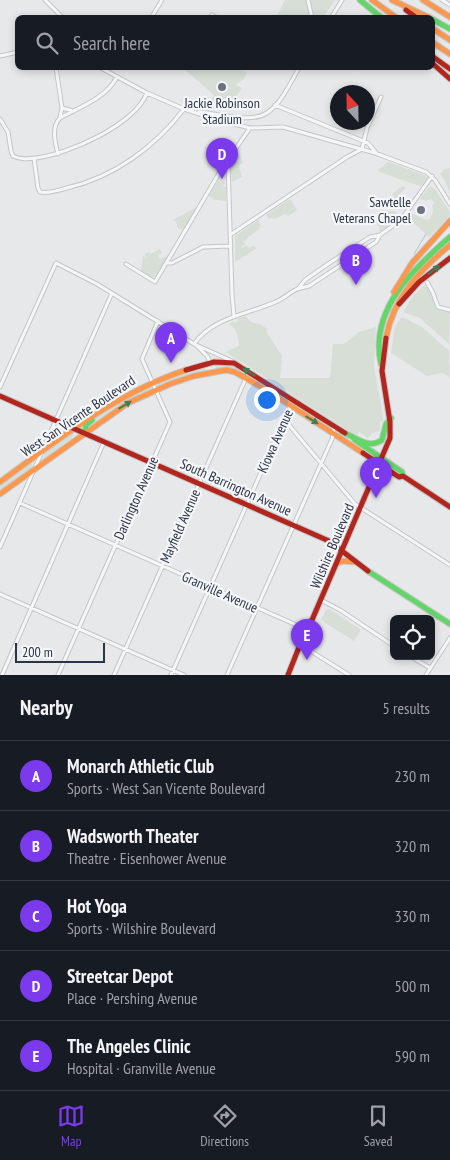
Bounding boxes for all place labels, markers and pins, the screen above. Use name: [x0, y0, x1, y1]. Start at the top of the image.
marker: Jackie Robinson Stadium: [216, 81, 228, 93]
place label: Jackie Robinson Stadium: [183, 94, 260, 128]
pin: D: [206, 138, 238, 179]
place label: Sawtelle Veterans Chapel: [332, 193, 412, 227]
marker: Sawtelle Veterans Chapel: [415, 204, 427, 216]
pin: B: [340, 244, 372, 285]
pin: A: [155, 322, 187, 363]
pin: C: [360, 457, 392, 498]
pin: E: [291, 619, 323, 660]

